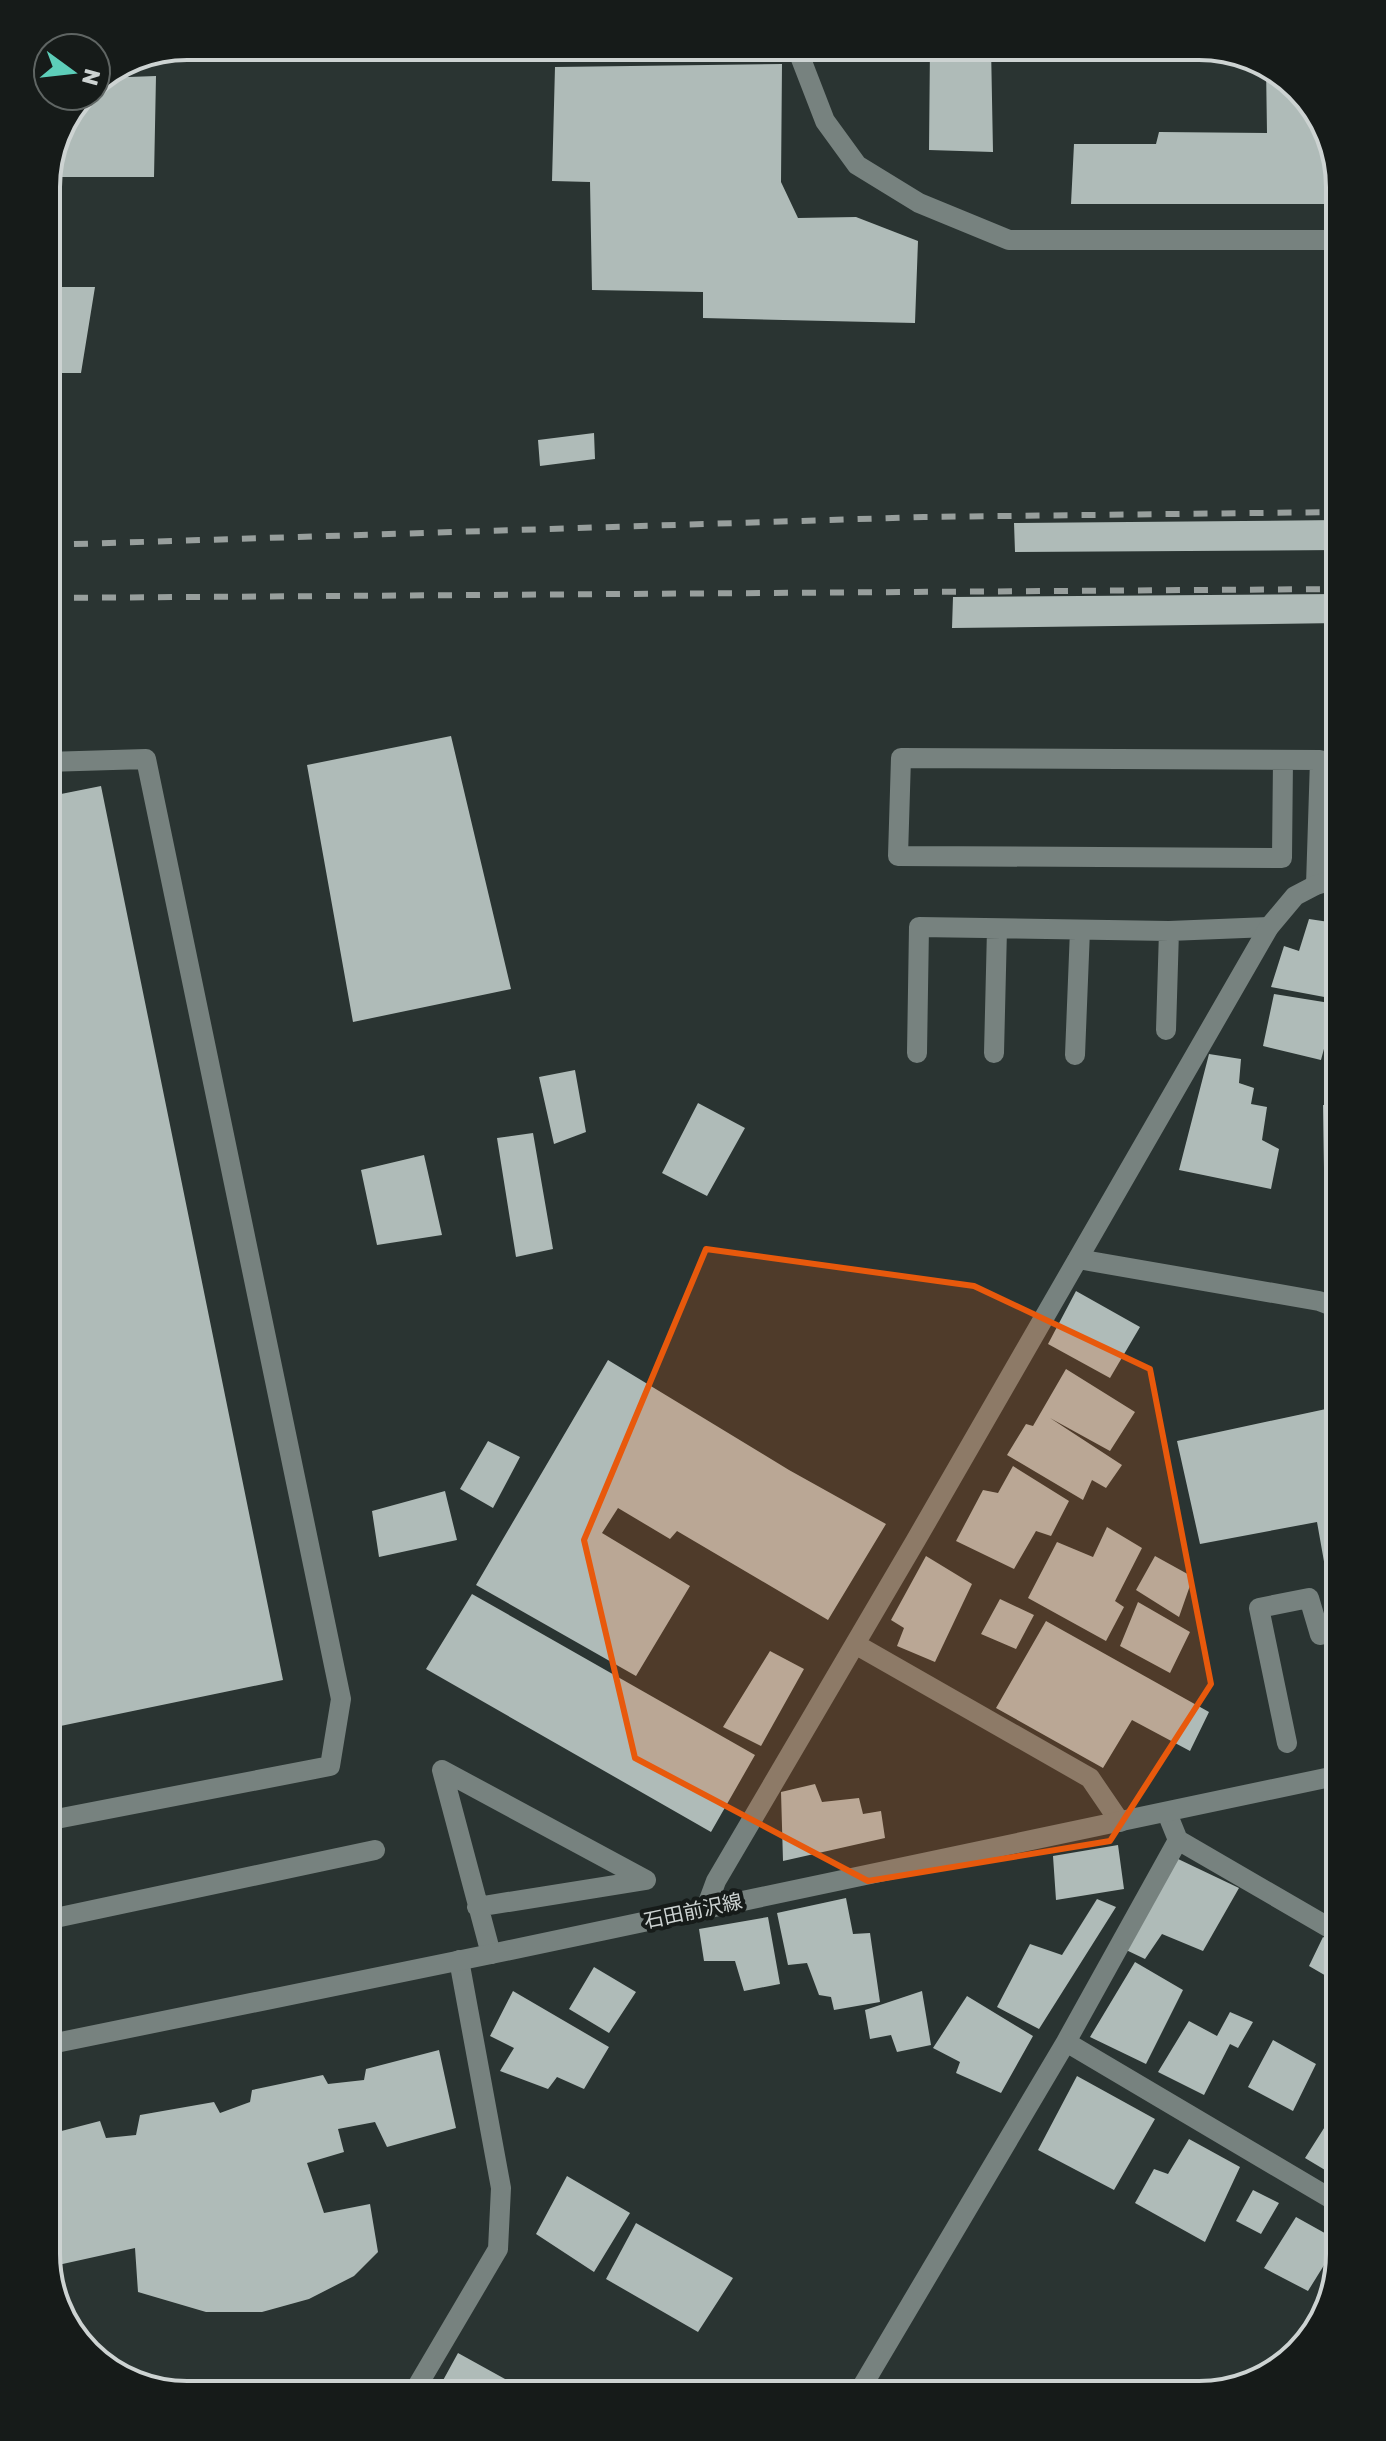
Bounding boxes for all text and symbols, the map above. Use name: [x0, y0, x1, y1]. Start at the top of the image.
north arrow: [32, 32, 112, 112]
text: N: [76, 66, 106, 88]
street label: 石田前沢線: [642, 1889, 744, 1933]

